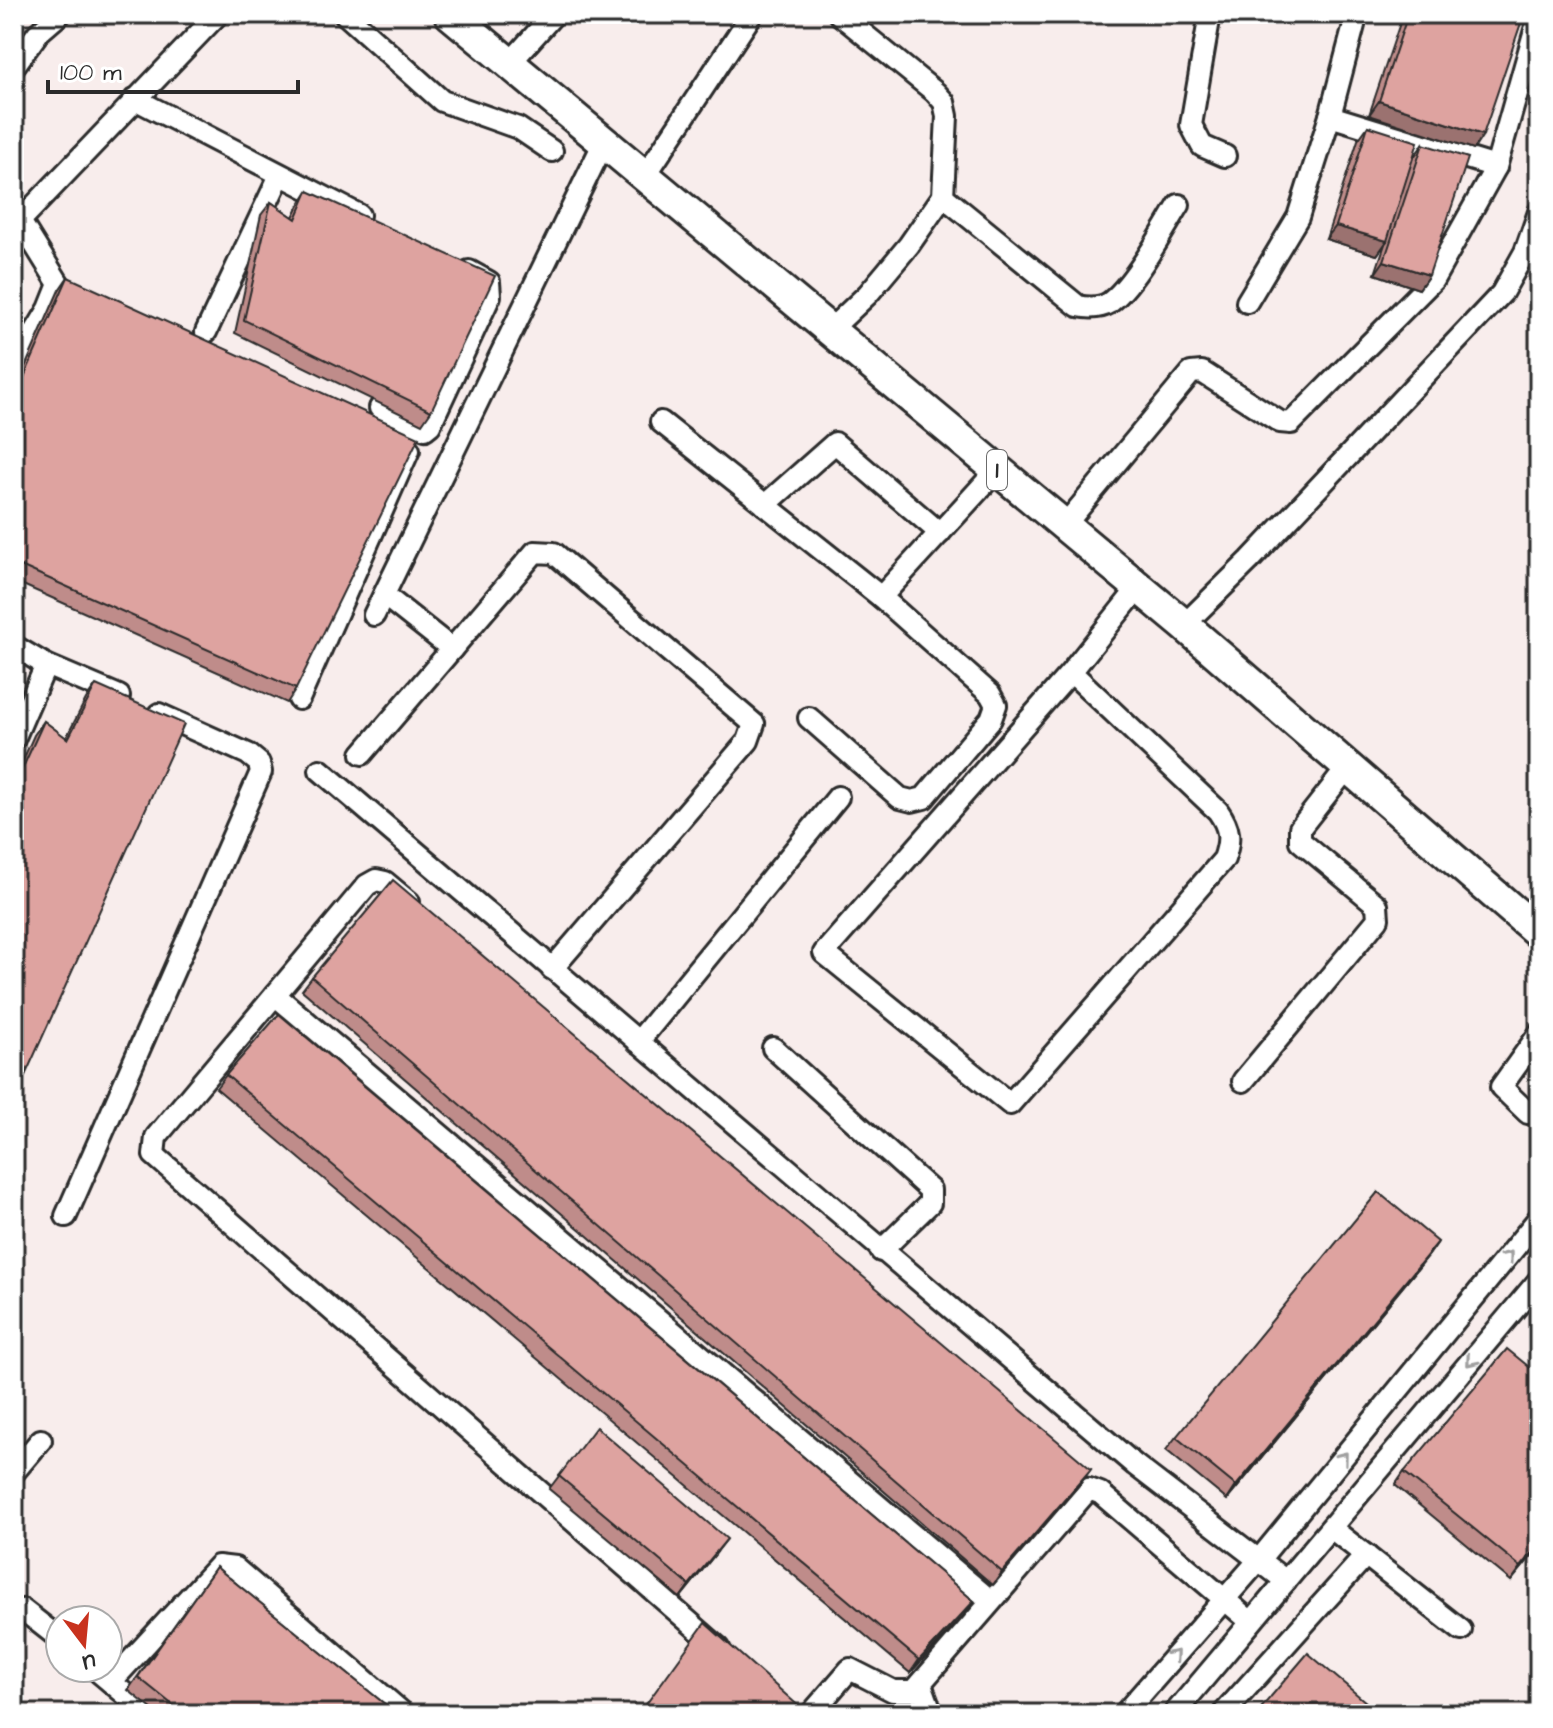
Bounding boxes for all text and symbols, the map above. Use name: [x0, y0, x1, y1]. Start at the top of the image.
scale bar: [48, 44, 298, 94]
text: 100 m: [60, 56, 122, 90]
road number: 1: [987, 450, 1007, 490]
one-way arrow: [1498, 1251, 1513, 1265]
one-way arrow: [1466, 1352, 1481, 1366]
one-way arrow: [1333, 1452, 1348, 1466]
north arrow: [44, 1604, 124, 1684]
text: U: [79, 1645, 99, 1678]
one-way arrow: [1165, 1649, 1179, 1664]

